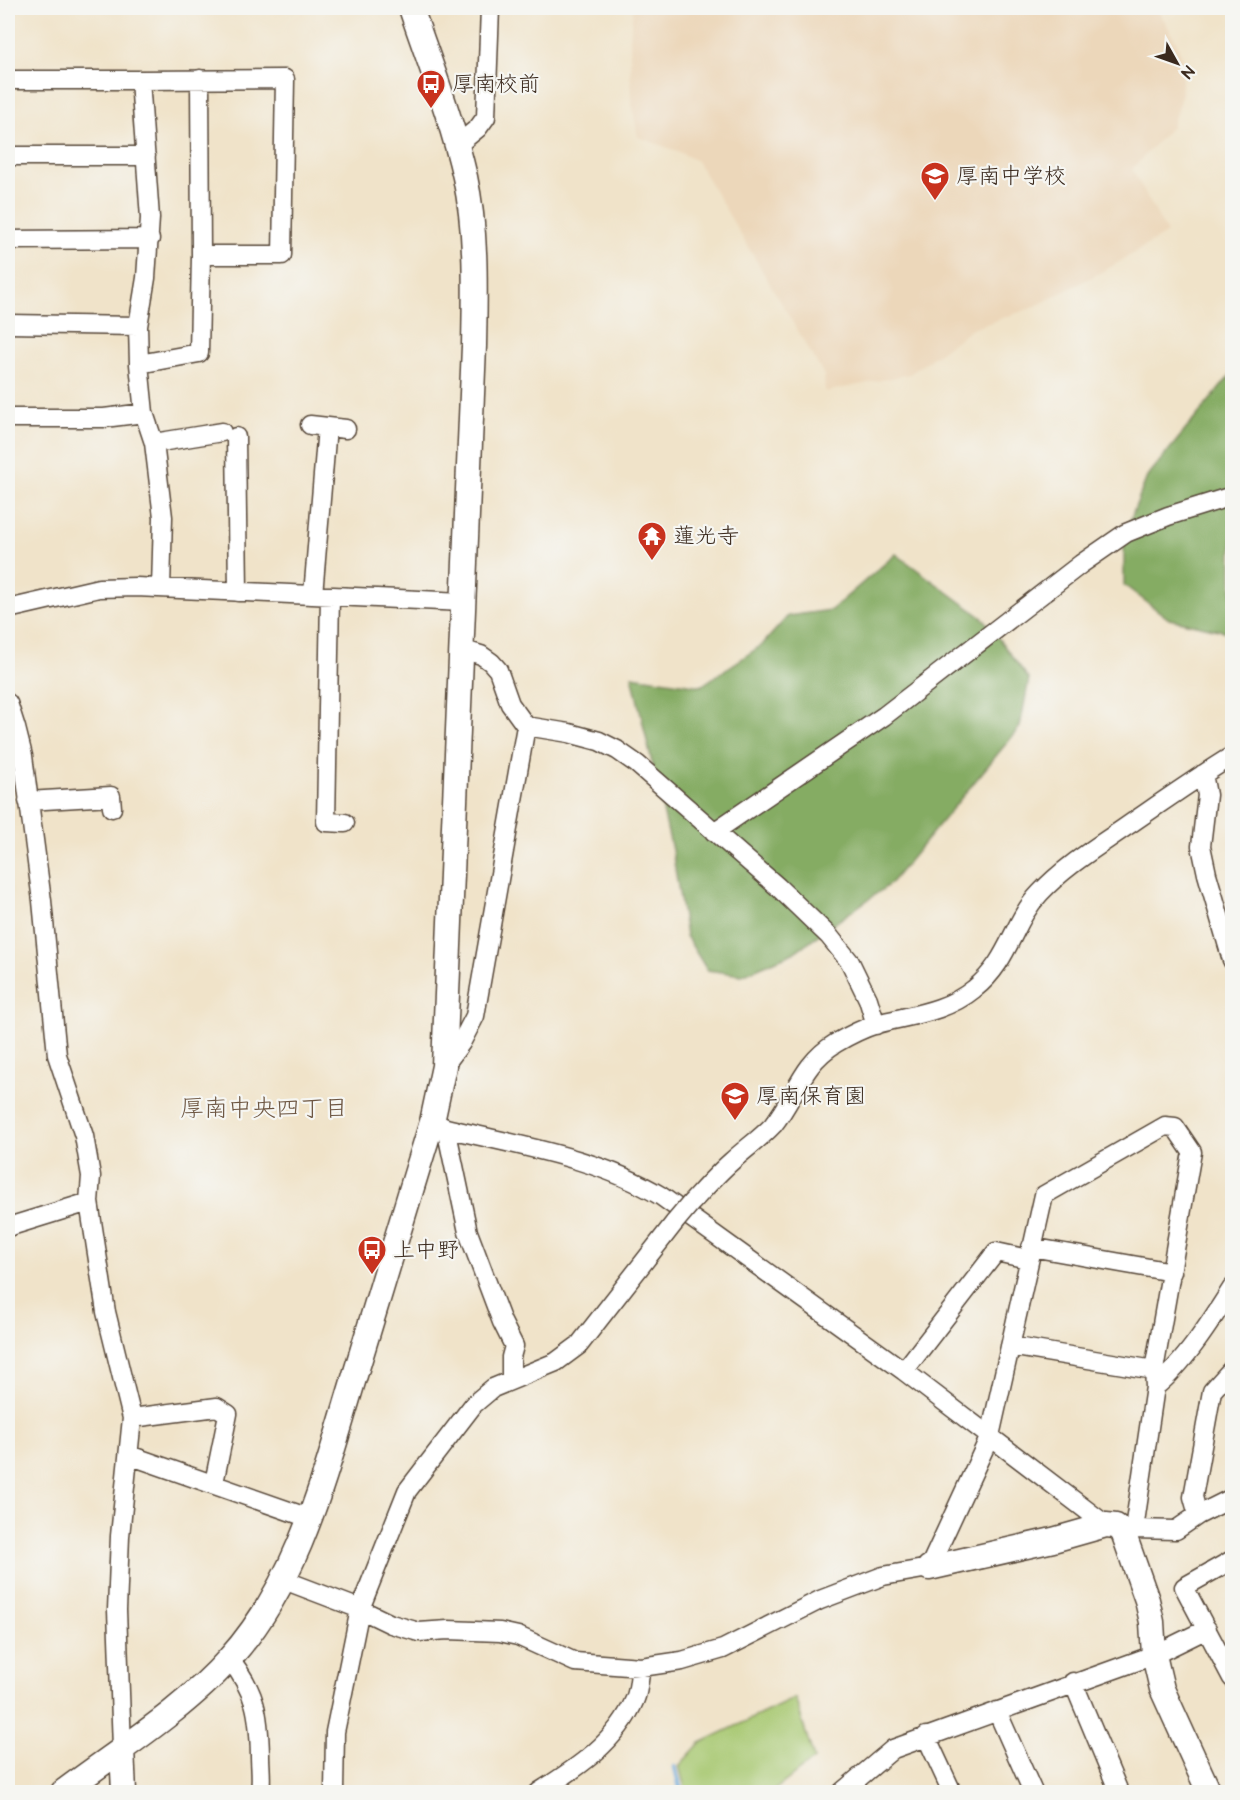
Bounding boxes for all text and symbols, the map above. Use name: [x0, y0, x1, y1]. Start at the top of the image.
north arrow: [1147, 33, 1207, 93]
text: N: [1176, 61, 1199, 83]
bus stop icon: 厚南校前: [415, 68, 447, 110]
place label: 厚南校前: [452, 69, 540, 100]
school or university icon: 厚南中学校: [919, 160, 951, 202]
place label: 厚南中学校: [956, 161, 1066, 192]
temple icon: 蓮光寺: [636, 520, 668, 562]
place label: 蓮光寺: [673, 521, 739, 552]
school or university icon: 厚南保育園: [719, 1080, 751, 1122]
place label: 厚南保育園: [756, 1081, 866, 1112]
district label: 厚南中央四丁目: [180, 1092, 348, 1126]
bus stop icon: 上中野: [356, 1234, 388, 1276]
place label: 上中野: [393, 1235, 459, 1266]

